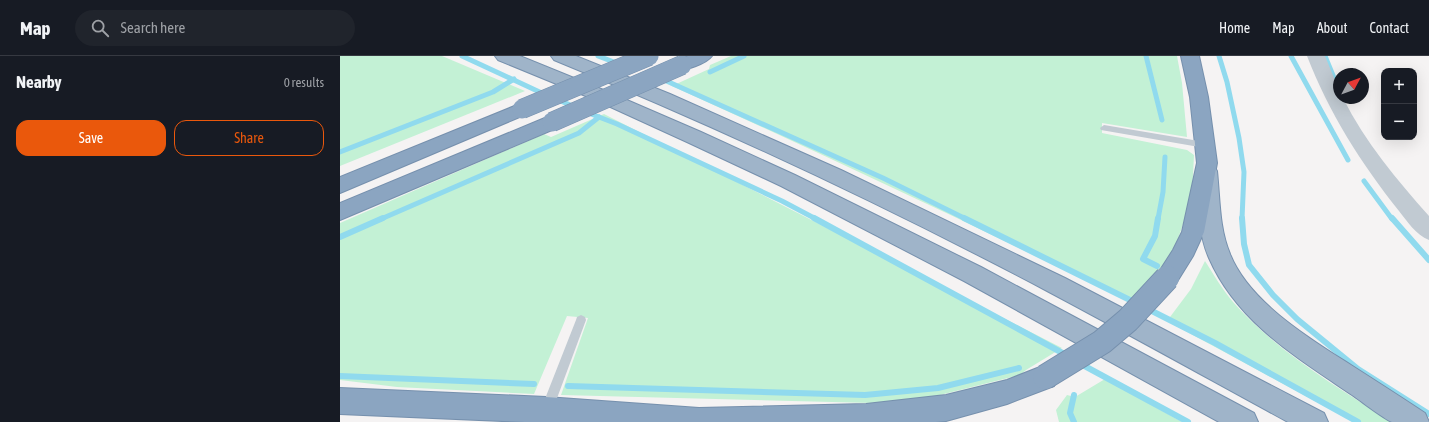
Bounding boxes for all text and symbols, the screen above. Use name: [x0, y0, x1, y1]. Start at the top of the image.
search box: [75, 10, 355, 46]
text: Map: [20, 17, 51, 39]
icon: search: [89, 17, 111, 39]
text: Search here: [121, 19, 185, 36]
text: Home: [1219, 20, 1250, 36]
text: Map: [1272, 20, 1295, 36]
text: About: [1317, 20, 1348, 36]
text: Contact: [1370, 20, 1409, 36]
north arrow: [1333, 68, 1369, 104]
map controls: [1381, 68, 1417, 140]
button: +: [1381, 68, 1417, 104]
text: Nearby: [16, 72, 62, 92]
text: 0 results: [284, 75, 324, 90]
button: −: [1381, 104, 1417, 140]
button: Save: [16, 120, 166, 156]
button: Share: [174, 120, 324, 156]

